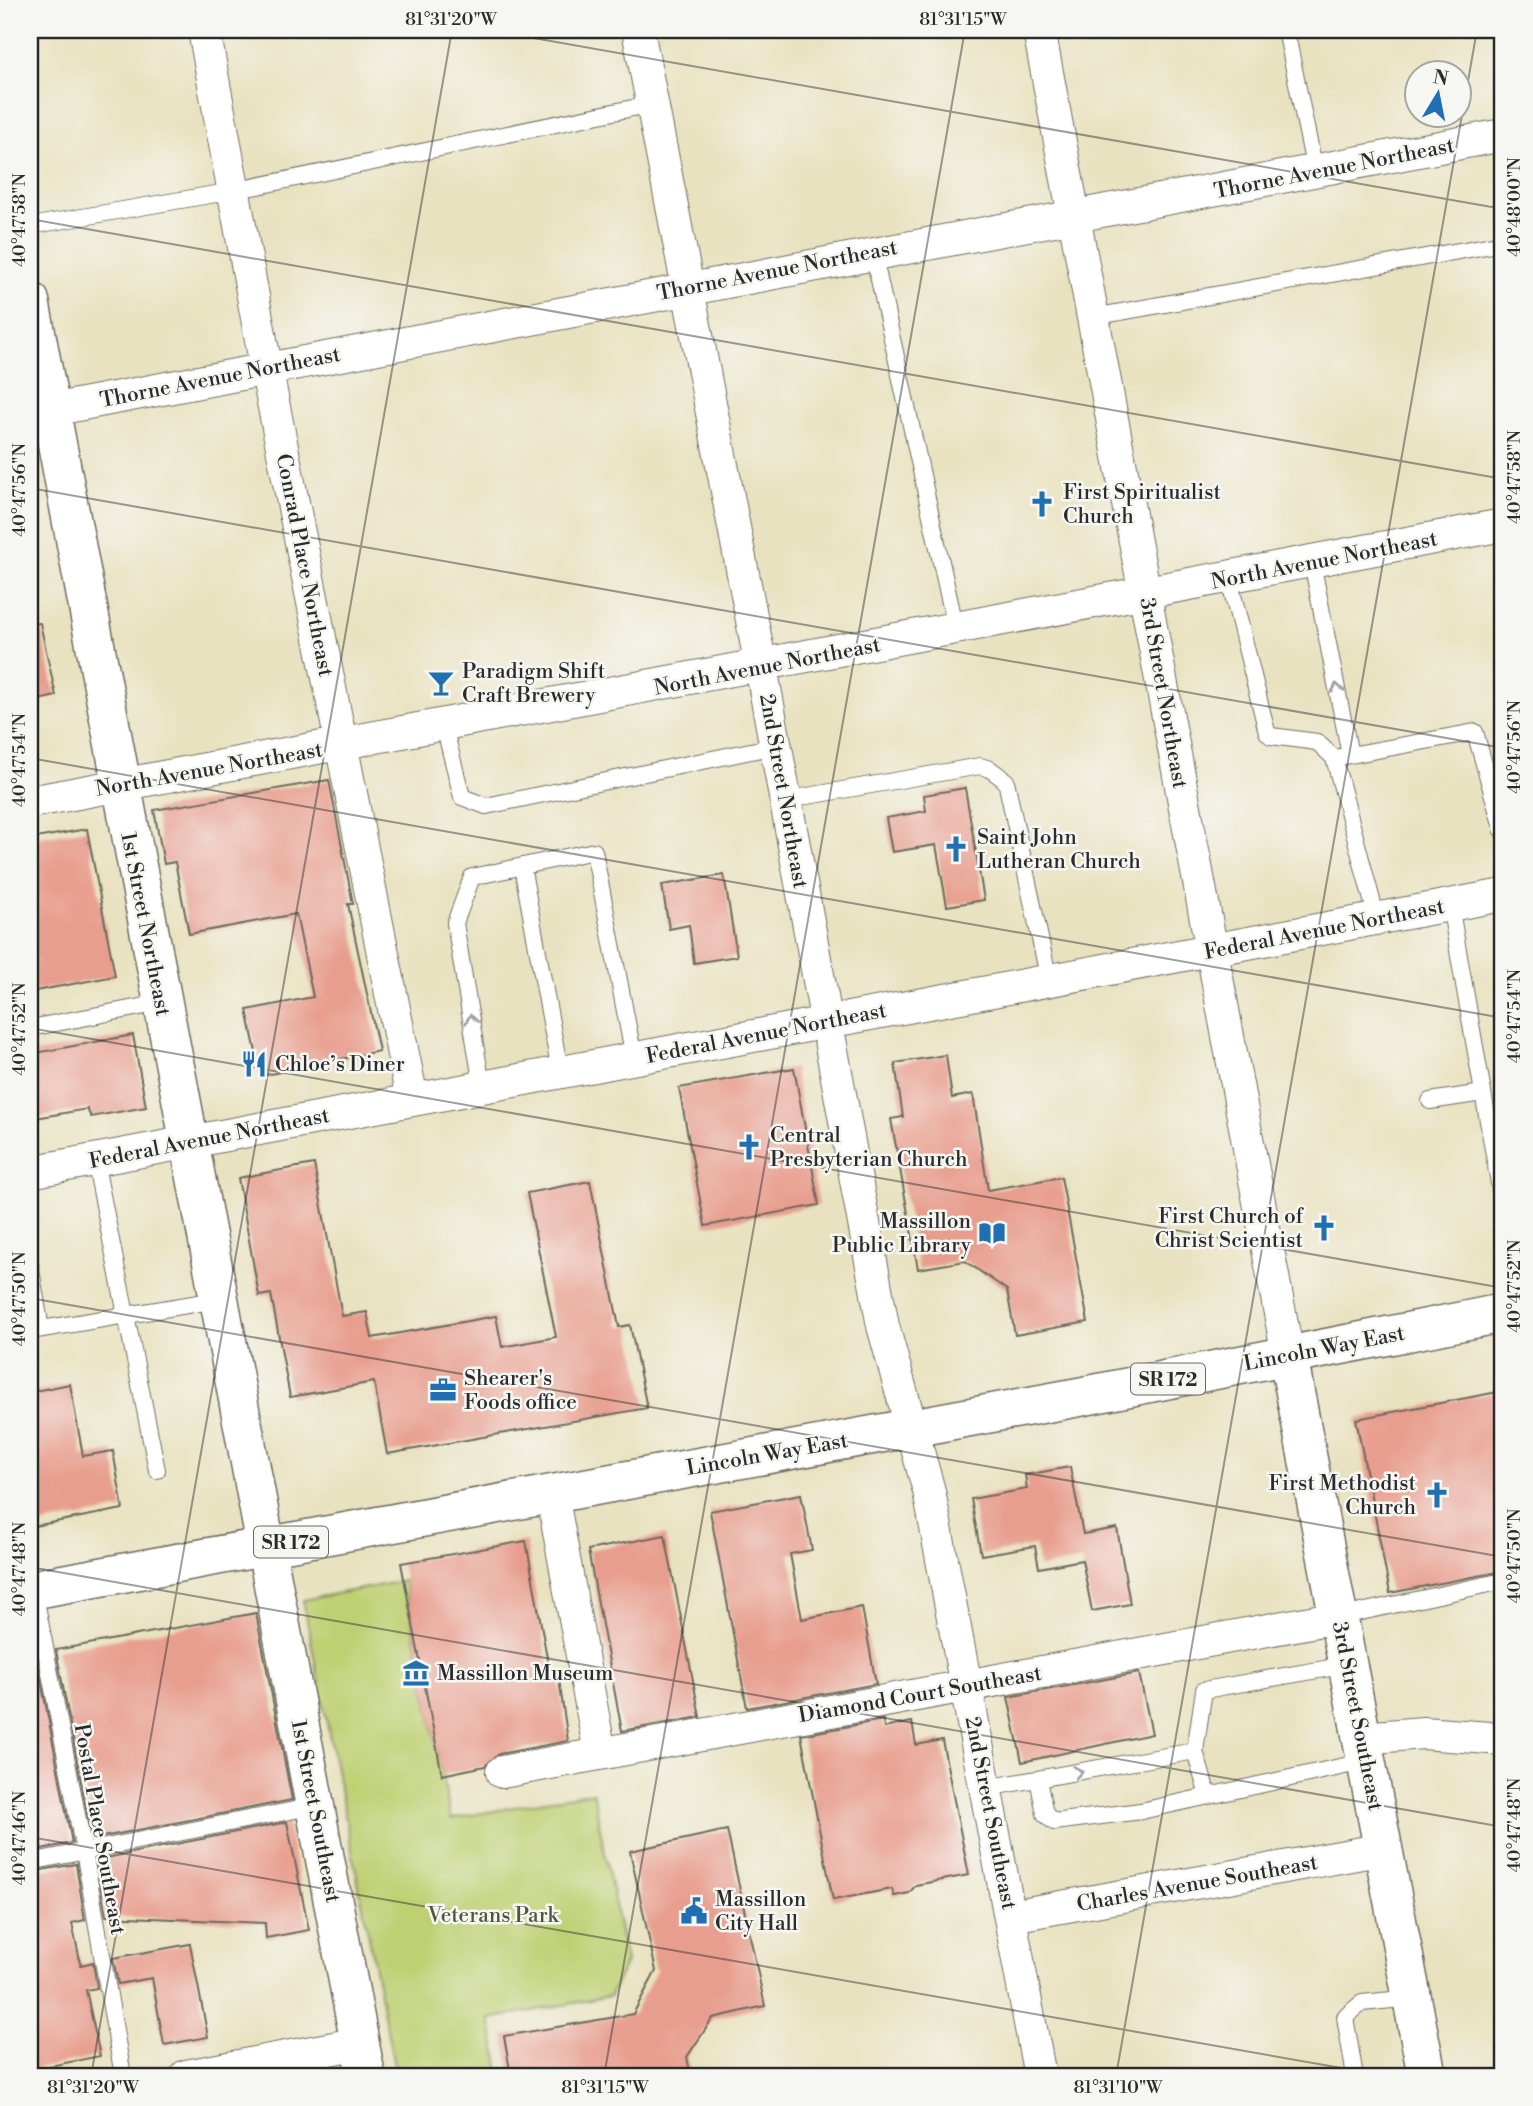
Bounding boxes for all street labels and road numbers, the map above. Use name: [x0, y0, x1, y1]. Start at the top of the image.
street label: Thorne Avenue Northeast: [1212, 133, 1457, 205]
street label: Thorne Avenue Northeast: [655, 235, 900, 307]
street label: Thorne Avenue Northeast: [98, 342, 343, 414]
street label: Conrad Place Northeast: [270, 452, 338, 679]
street label: North Avenue Northeast: [1209, 526, 1440, 596]
street label: 3rd Street Northeast: [1133, 596, 1193, 791]
street label: North Avenue Northeast: [652, 632, 883, 702]
street label: 2nd Street Northeast: [753, 692, 813, 891]
street label: North Avenue Northeast: [94, 737, 325, 803]
street label: 1st Street Northeast: [114, 830, 176, 1019]
street label: Federal Avenue Northeast: [1202, 894, 1447, 966]
street label: Federal Avenue Northeast: [644, 998, 889, 1070]
street label: Federal Avenue Northeast: [87, 1103, 332, 1175]
street label: Lincoln Way East: [1241, 1321, 1407, 1377]
road number: SR 172: [1131, 1364, 1205, 1394]
street label: Lincoln Way East: [684, 1428, 850, 1482]
road number: SR 172: [254, 1526, 328, 1558]
street label: 3rd Street Southeast: [1326, 1619, 1388, 1814]
street label: Diamond Court Southeast: [797, 1661, 1044, 1729]
street label: 2nd Street Southeast: [959, 1714, 1022, 1912]
street label: 1st Street Southeast: [285, 1718, 346, 1905]
street label: Postal Place Southeast: [68, 1722, 130, 1937]
street label: Charles Avenue Southeast: [1075, 1850, 1320, 1918]

